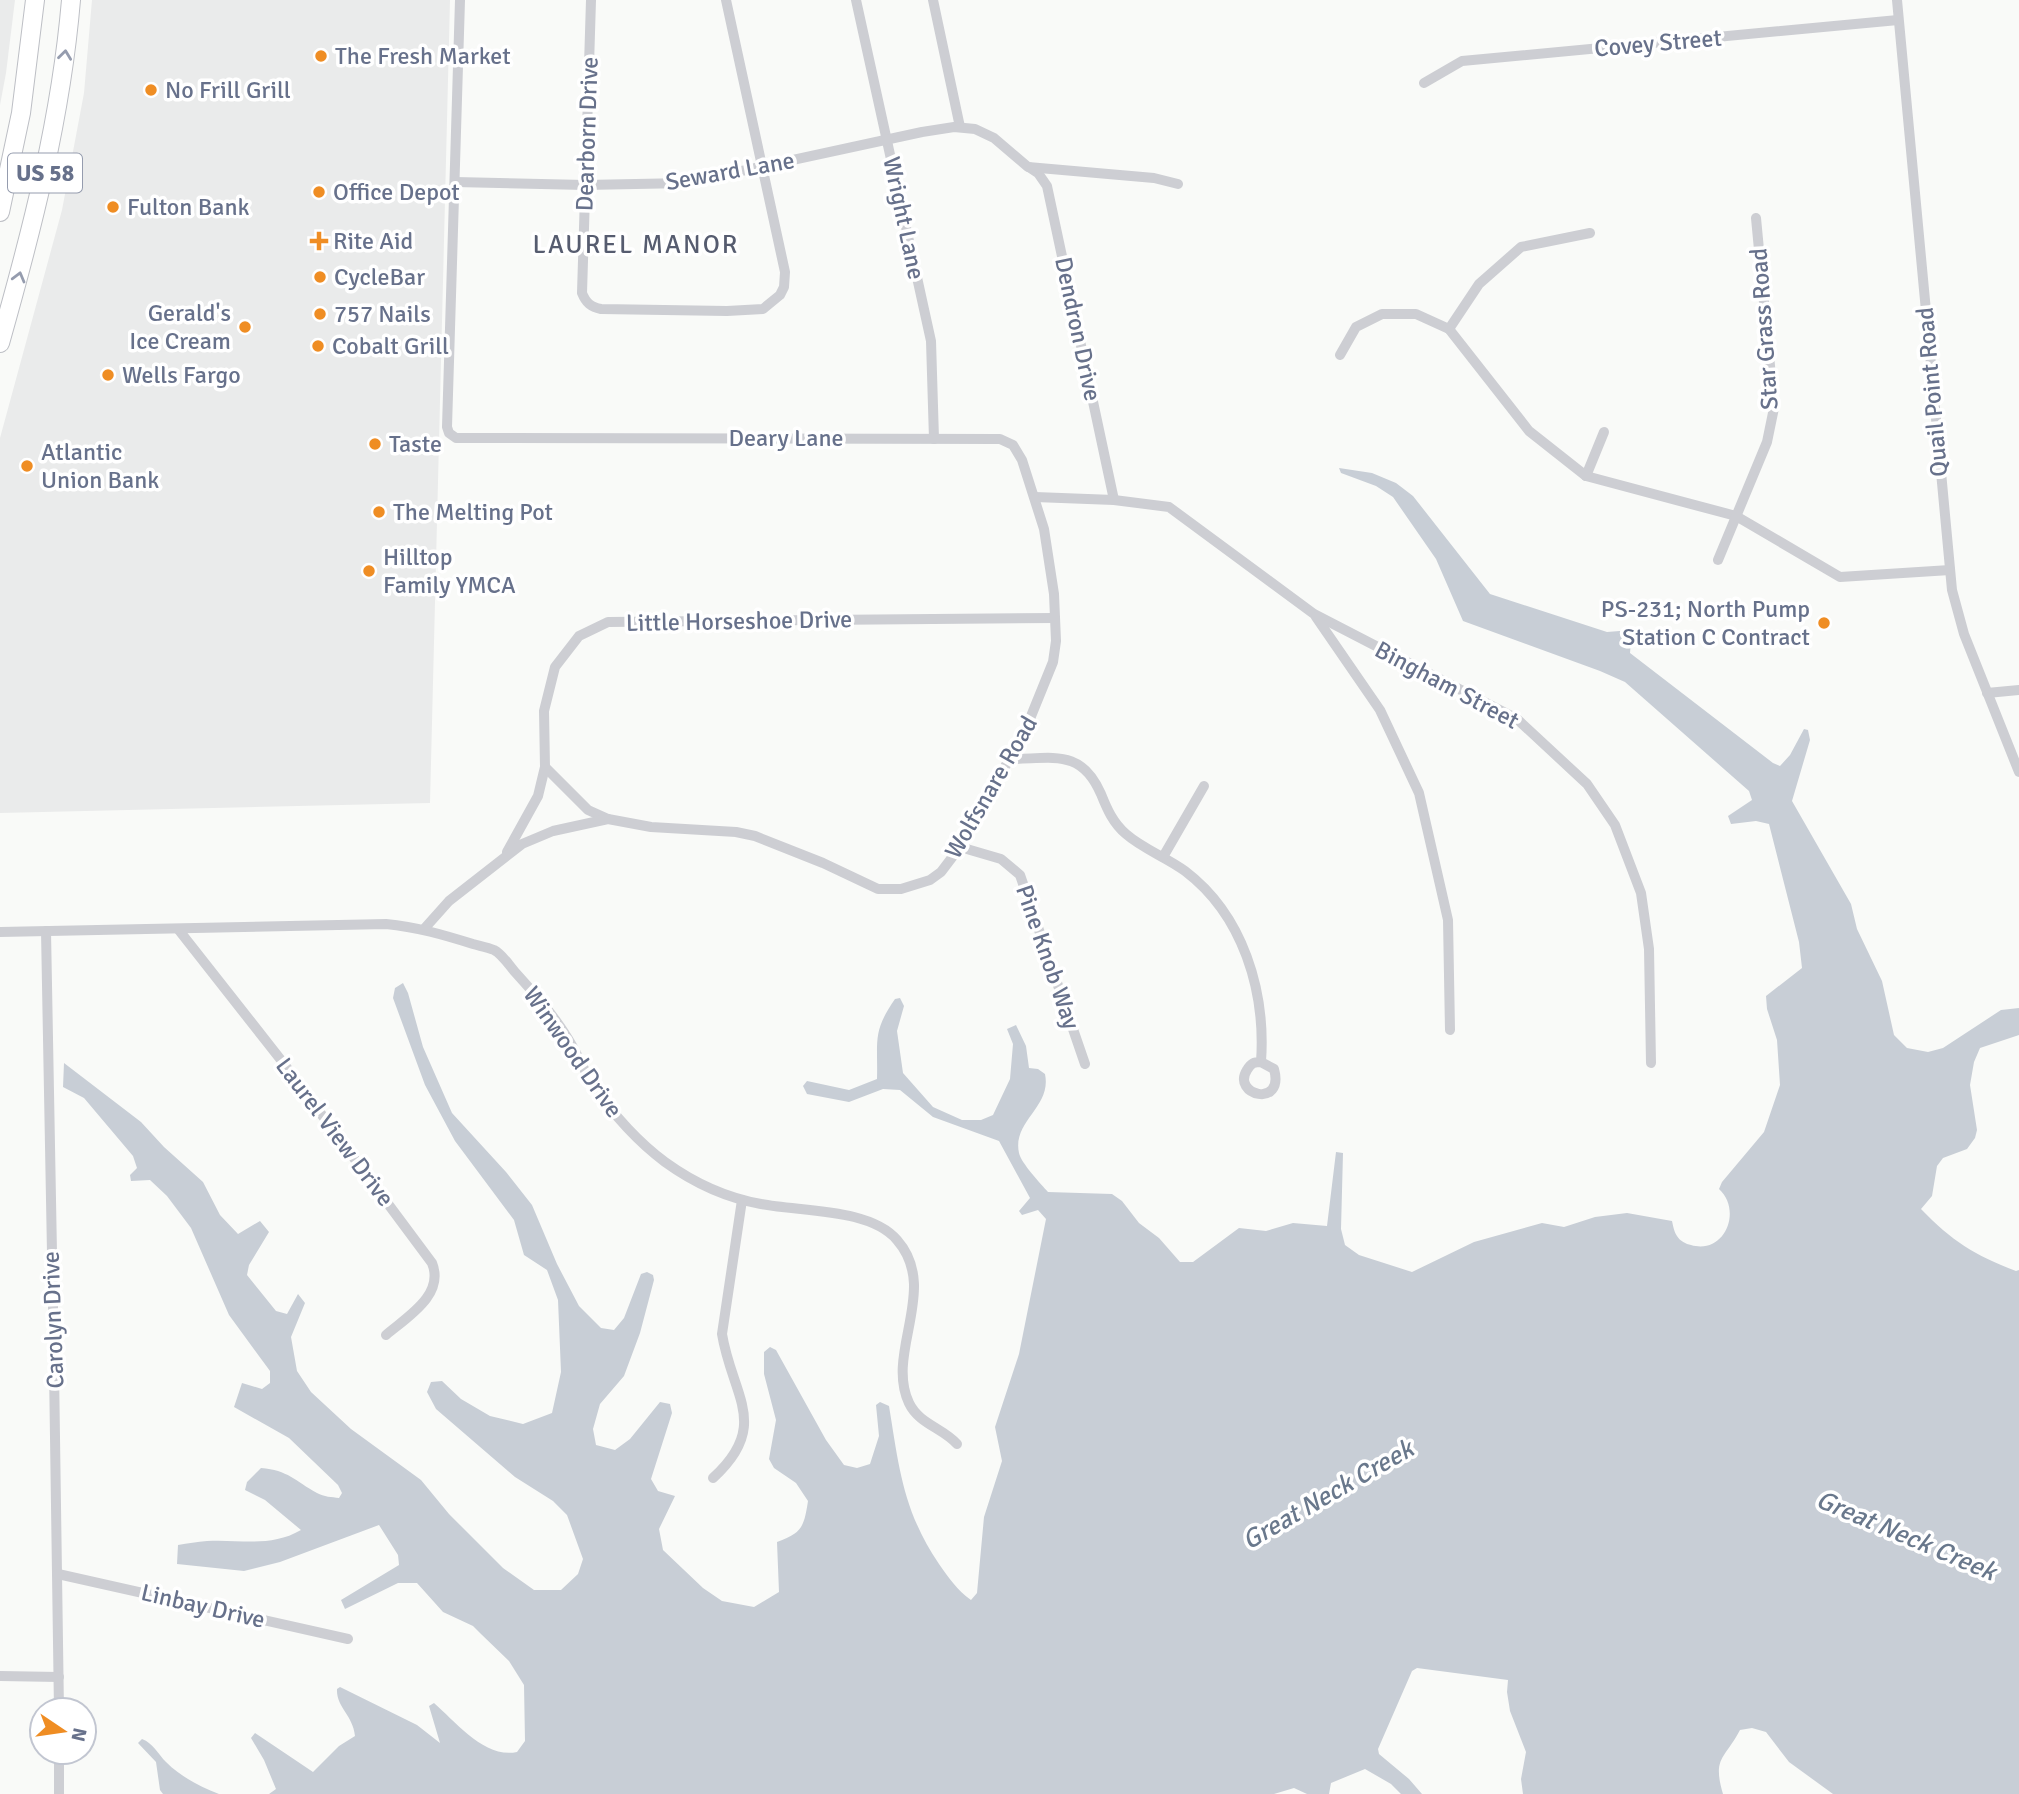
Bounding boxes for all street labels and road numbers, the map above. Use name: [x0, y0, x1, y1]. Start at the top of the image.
street label: Covey Street: [1593, 22, 1723, 64]
street label: Dearborn Drive: [569, 56, 605, 212]
street label: Seward Lane: [663, 145, 797, 197]
road number: US 58: [8, 154, 82, 192]
street label: Wright Lane: [876, 154, 932, 282]
street label: Star Grass Road: [1743, 247, 1785, 411]
street label: Dendron Drive: [1048, 254, 1108, 404]
street label: Quail Point Road: [1910, 306, 1954, 478]
street label: Deary Lane: [728, 423, 844, 453]
street label: Little Horseshoe Drive: [626, 604, 852, 638]
street label: Bingham Street: [1370, 634, 1524, 736]
street label: Wolfsnare Road: [938, 710, 1044, 864]
street label: Pine Knob Way: [1009, 881, 1087, 1033]
street label: Winwood Drive: [517, 981, 629, 1123]
street label: Laurel View Drive: [269, 1052, 401, 1212]
street label: Carolyn Drive: [36, 1251, 70, 1389]
street label: Linbay Drive: [138, 1577, 268, 1635]

